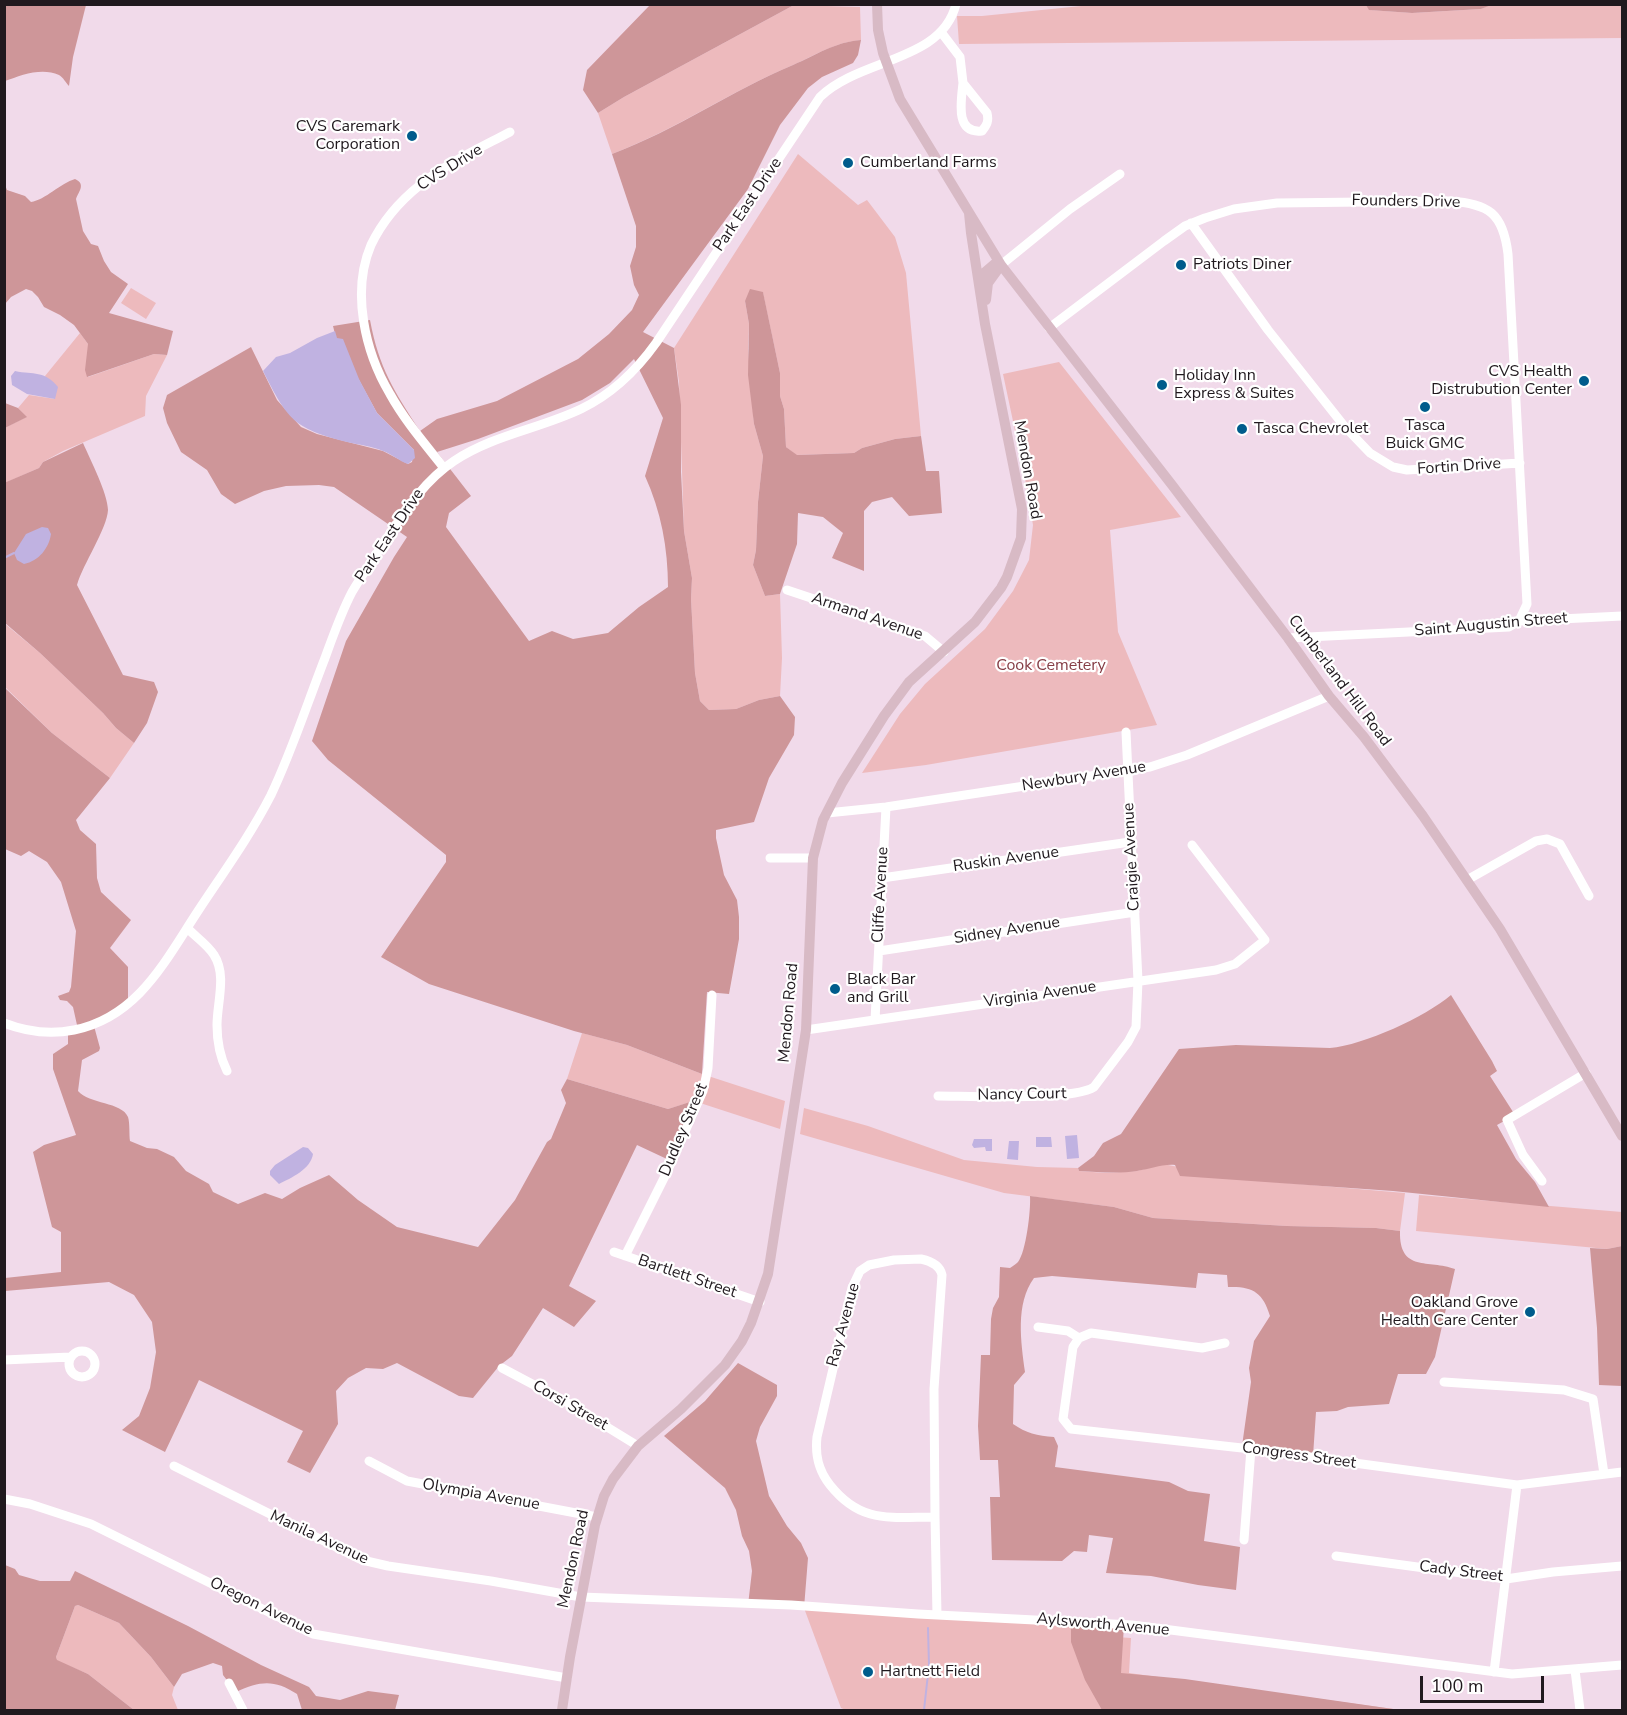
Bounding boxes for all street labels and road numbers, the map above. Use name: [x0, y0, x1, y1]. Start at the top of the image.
street label: CVS Drive: [414, 140, 486, 196]
street label: Park East Drive: [710, 154, 786, 256]
street label: Founders Drive: [1352, 191, 1460, 213]
street label: Mendon Road: [1009, 419, 1045, 521]
street label: Fortin Drive: [1416, 454, 1502, 480]
street label: Park East Drive: [352, 485, 428, 587]
street label: Armand Avenue: [809, 589, 925, 645]
street label: Saint Augustin Street: [1414, 609, 1568, 641]
street label: Cumberland Hill Road: [1283, 612, 1395, 750]
street label: Newbury Avenue: [1021, 758, 1147, 796]
street label: Craigie Avenue: [1120, 802, 1144, 912]
street label: Ruskin Avenue: [952, 843, 1060, 877]
street label: Cliffe Avenue: [869, 846, 893, 944]
street label: Sidney Avenue: [953, 913, 1061, 949]
street label: Mendon Road: [775, 962, 803, 1064]
street label: Virginia Avenue: [983, 978, 1097, 1012]
street label: Dudley Street: [656, 1081, 712, 1179]
street label: Nancy Court: [977, 1085, 1067, 1105]
street label: Bartlett Street: [635, 1251, 739, 1303]
street label: Ray Avenue: [824, 1281, 864, 1369]
street label: Corsi Street: [529, 1377, 611, 1435]
street label: Congress Street: [1241, 1439, 1357, 1473]
street label: Olympia Avenue: [421, 1475, 541, 1515]
street label: Manila Avenue: [267, 1507, 371, 1569]
street label: Mendon Road: [554, 1508, 594, 1610]
street label: Cady Street: [1418, 1557, 1504, 1587]
street label: Oregon Avenue: [206, 1574, 316, 1640]
street label: Aylsworth Avenue: [1036, 1610, 1170, 1640]

